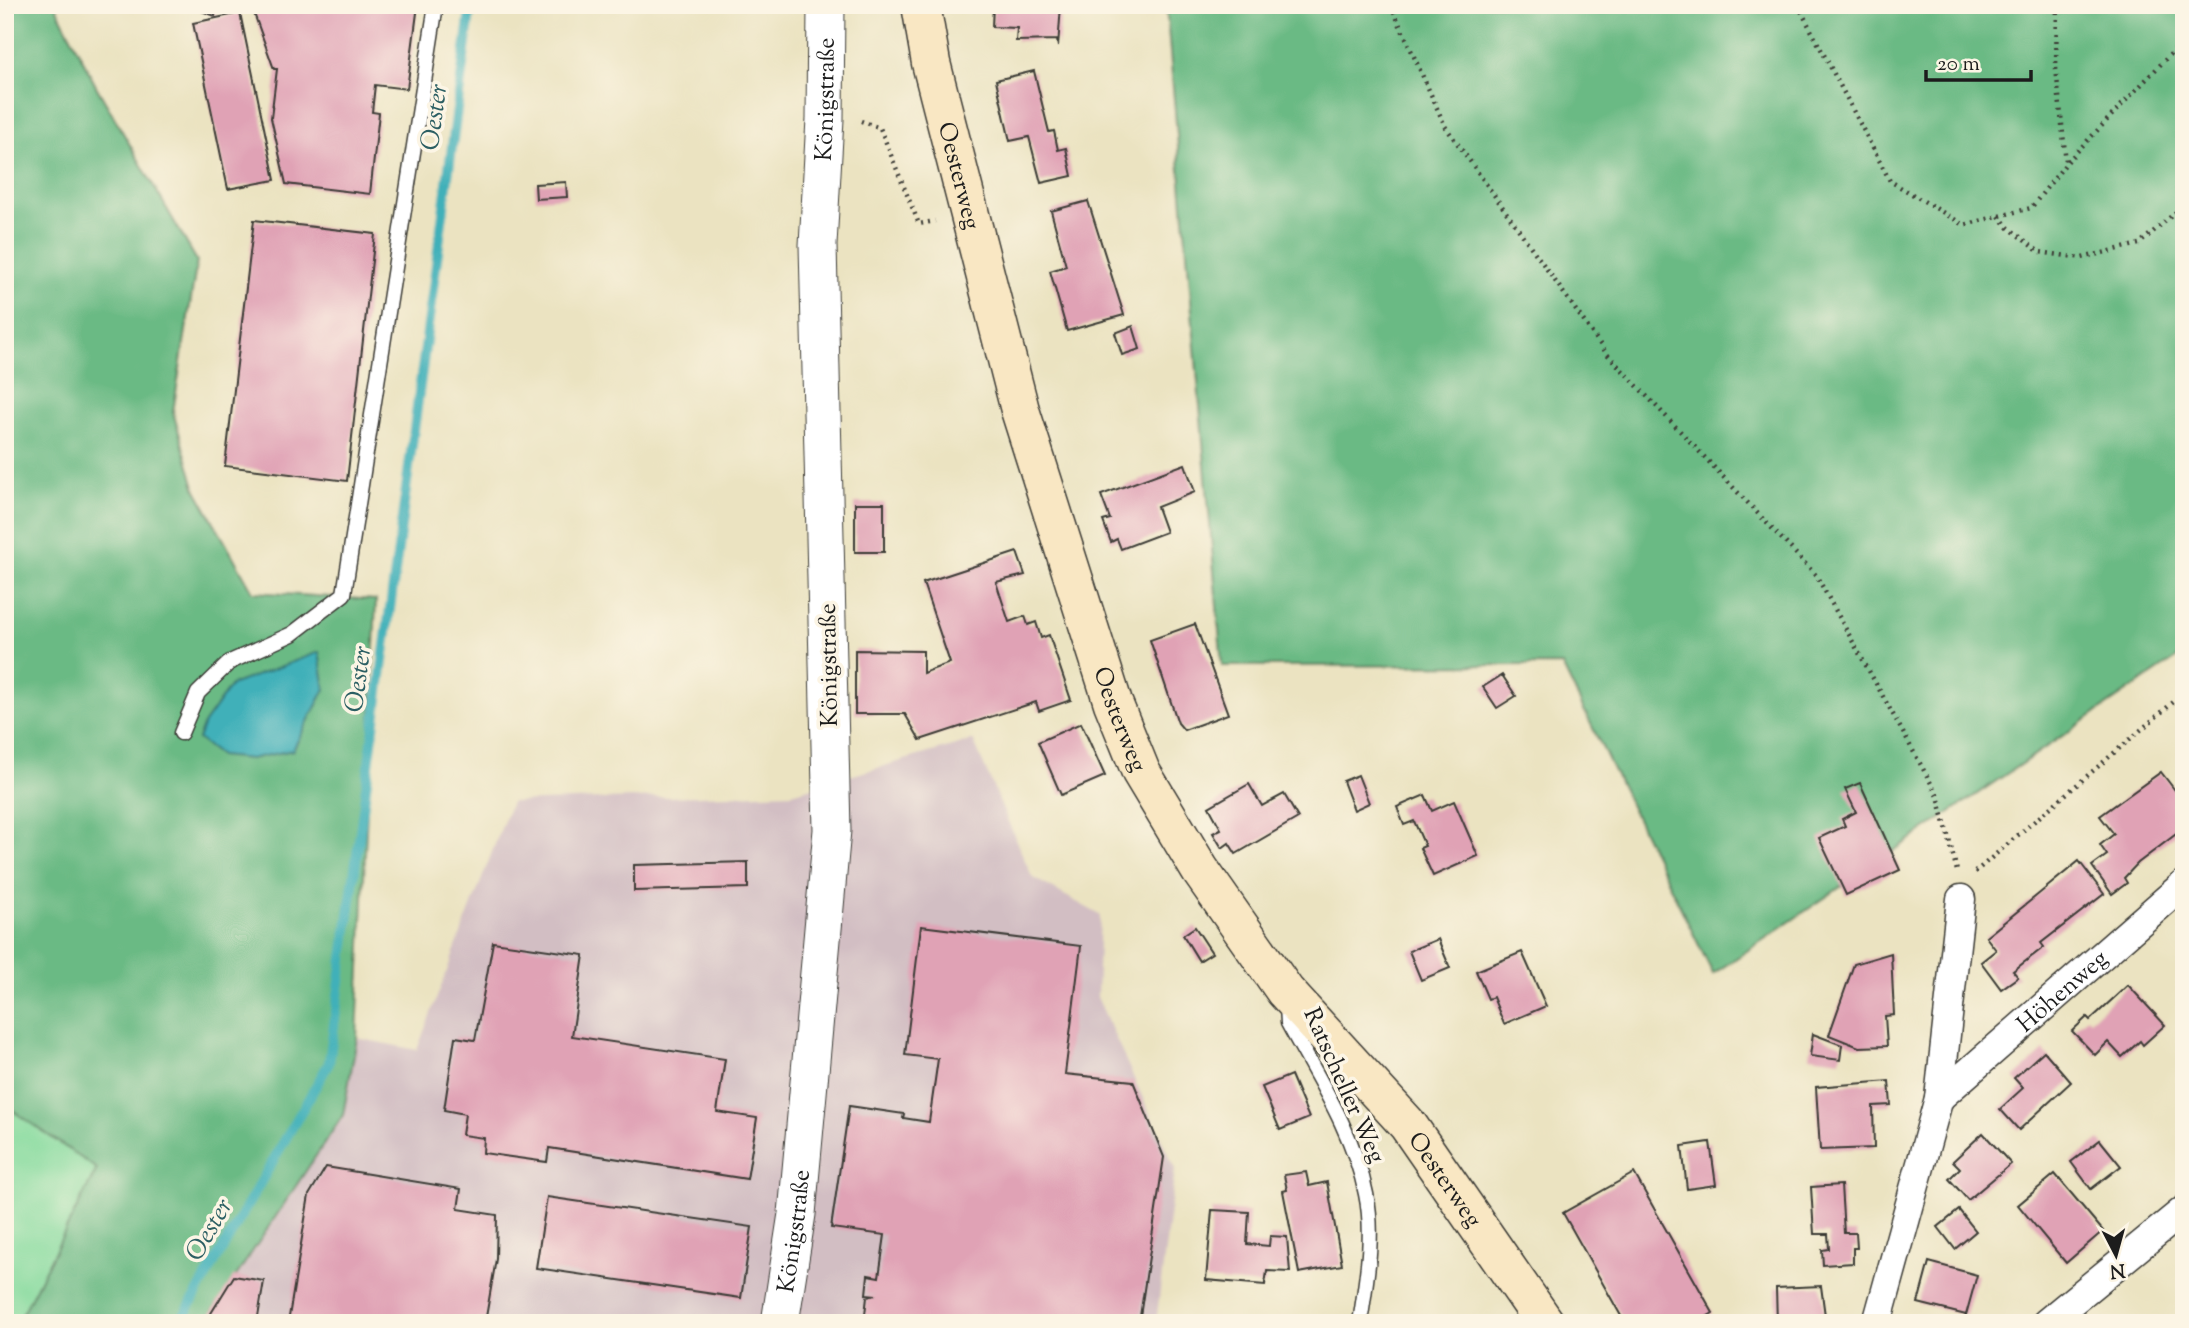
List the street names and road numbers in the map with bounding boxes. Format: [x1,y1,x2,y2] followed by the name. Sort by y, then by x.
[808,37,845,162] street label: Königstraße
[928,119,988,234] street label: Oesterweg
[812,603,848,727] street label: Königstraße
[1084,663,1154,777] street label: Oesterweg
[2010,943,2116,1041] street label: Höhenweg
[1294,1003,1393,1169] street label: Ratscheller Weg
[1399,1126,1489,1235] street label: Oesterweg
[770,1168,820,1295] street label: Königstraße

